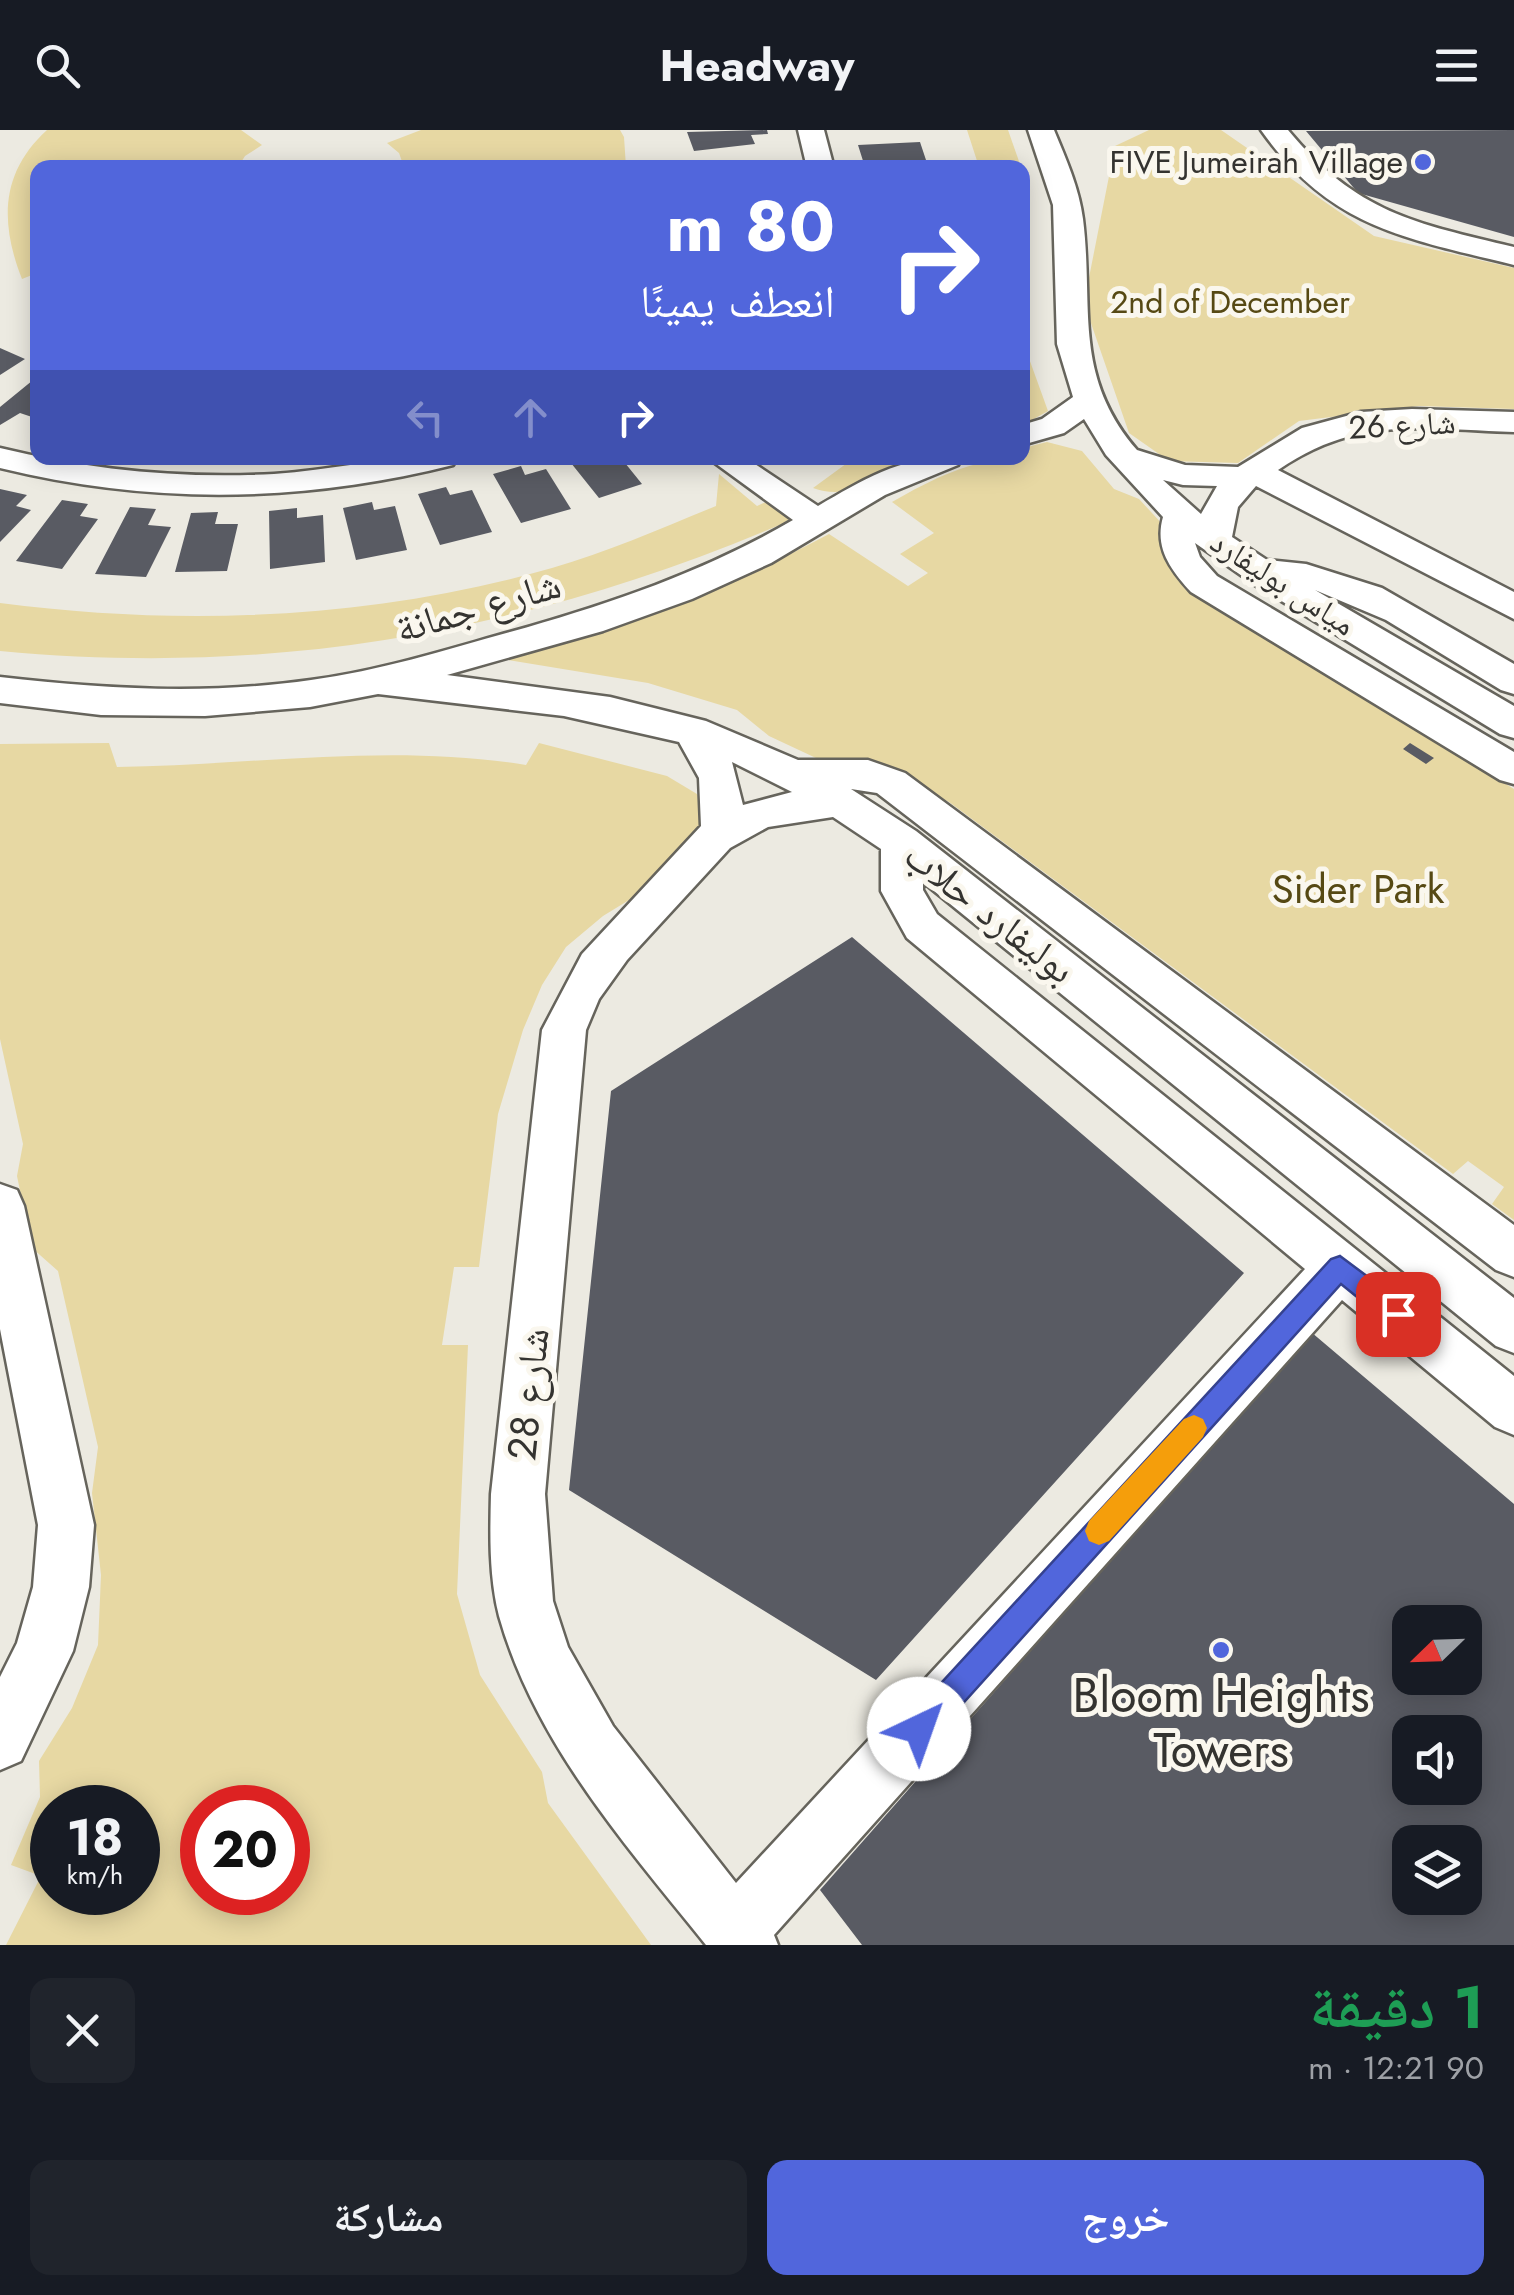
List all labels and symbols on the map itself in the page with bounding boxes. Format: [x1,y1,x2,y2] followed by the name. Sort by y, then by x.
[1110,139,1403,185] place label: FIVE Jumeirah Village
[1412,151,1434,173] marker: FIVE Jumeirah Village
[1110,279,1350,325] park label: 2nd of December
[1347,399,1457,451] street label: شارع 26
[1202,519,1364,647] street label: مياس بوليفارد
[389,555,567,657] street label: شارع جمانة
[892,827,1088,997] street label: بوليفارد حلاب
[1272,860,1445,918] park label: Sider Park
[1356,1272,1441,1357] pin
[492,1325,564,1463] street label: شارع 28
[1392,1605,1482,1695] north arrow
[1210,1639,1232,1661] marker: Bloom Heights Towers
[1072,1661,1370,1785] place label: Bloom Heights Towers
[867,1677,971,1781] position arrow
[180,1785,310,1915] speed limit sign: 20

